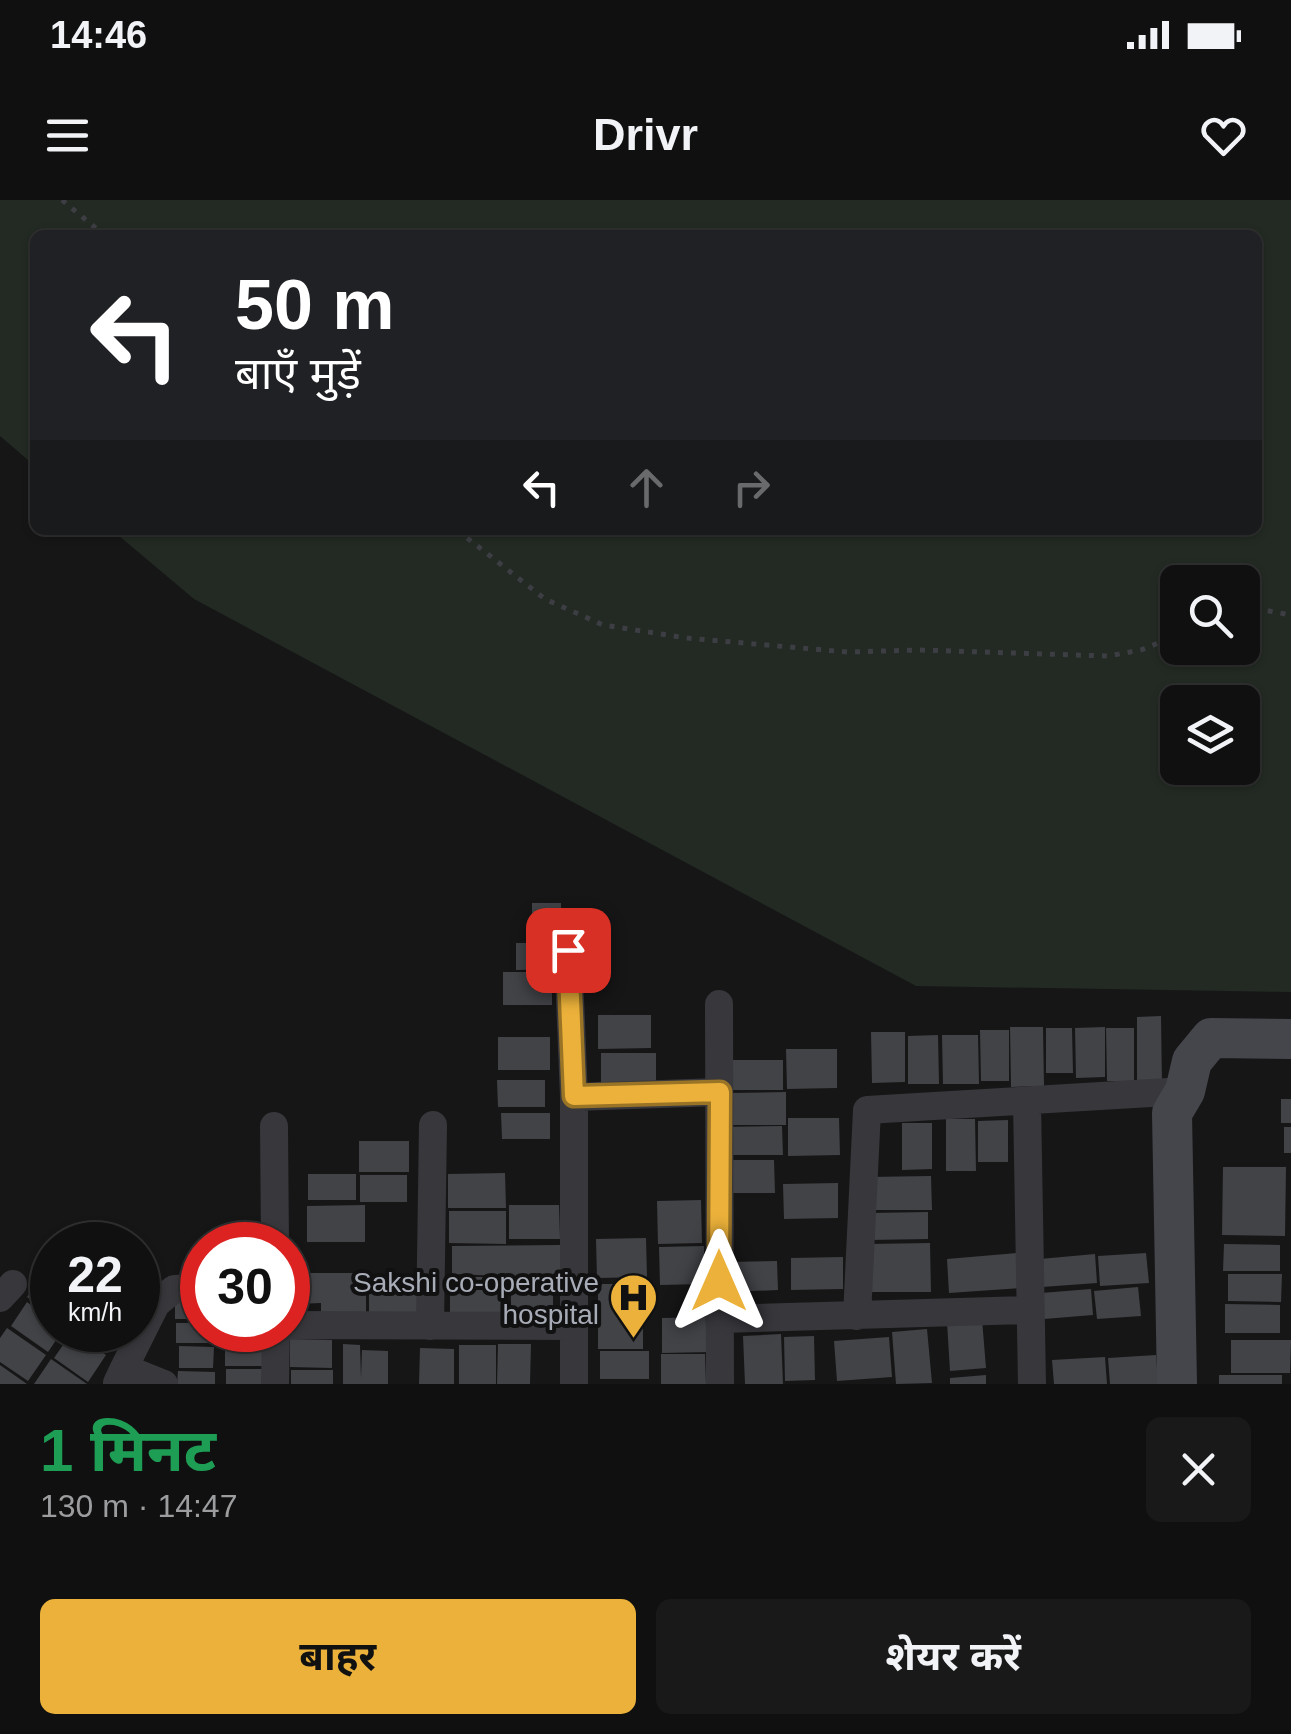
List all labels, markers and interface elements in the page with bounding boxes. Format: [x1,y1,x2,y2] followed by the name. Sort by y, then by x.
[50,14,147,56] text: 14:46
[40,108,95,163] icon: menu
[1196,108,1251,163] icon: heart
[593,109,698,160] text: Drivr
[235,266,395,344] text: 50 m
[70,270,200,400] icon: left
[235,348,361,399] text: बाएँ मुड़ें
[514,460,569,515] icon: left
[619,460,674,515] icon: ahead
[724,460,779,515] icon: right
[1160,565,1260,785] map controls
[1160,565,1260,665] button: search
[1160,685,1260,785] button: layers
[526,908,611,993] pin
[541,923,596,978] icon: arrive
[180,1222,310,1352] speed limit sign: 30
[667,1229,771,1333] position arrow
[67,1247,123,1303] text: 22
[353,1267,599,1330] place label: Sakshi co-operative hospital
[608,1272,660,1340] hospital icon: Sakshi co-operative hospital
[68,1298,122,1326] text: km/h
[40,1417,216,1484] text: 1 मिनट
[1146,1417,1251,1522] button: close
[40,1488,237,1524] text: 130 m · 14:47
[40,1599,636,1714] button: बाहर
[656,1599,1251,1714] button: शेयर करें

